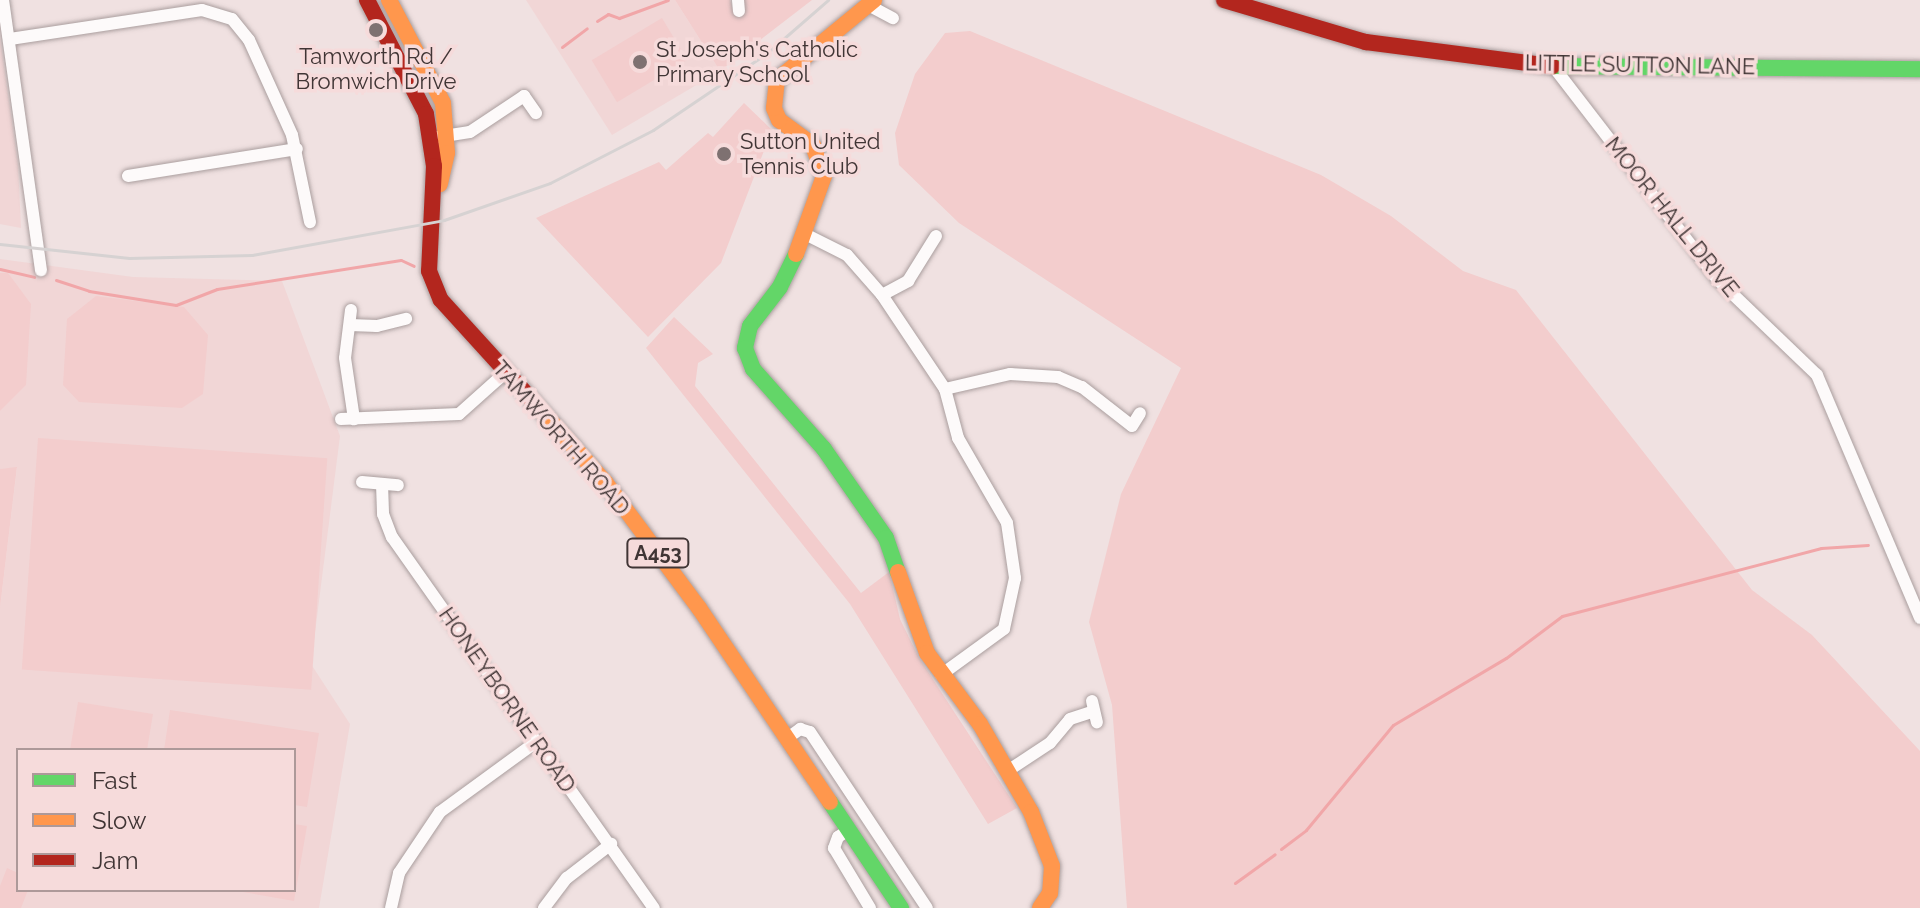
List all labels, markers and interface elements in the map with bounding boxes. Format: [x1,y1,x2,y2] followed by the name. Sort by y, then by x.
[367,21,385,39] marker: Tamworth Rd / Bromwich Drive
[656,36,859,88] place label: St Joseph's Catholic Primary School
[296,43,456,94] place label: Tamworth Rd / Bromwich Drive
[1525,50,1755,80] street label: LITTLE SUTTON LANE
[631,53,649,71] marker: St Joseph's Catholic Primary School
[740,128,880,180] place label: Sutton United Tennis Club
[1599,132,1745,302] street label: MOOR HALL DRIVE
[715,145,733,163] marker: Sutton United Tennis Club
[487,356,635,520] street label: TAMWORTH ROAD
[626,537,690,569] road number: A453
[433,602,581,798] street label: HONEYBORNE ROAD
[16,748,296,892] legend
[92,766,137,795] text: Fast
[92,806,146,835] text: Slow
[92,846,138,875] text: Jam

